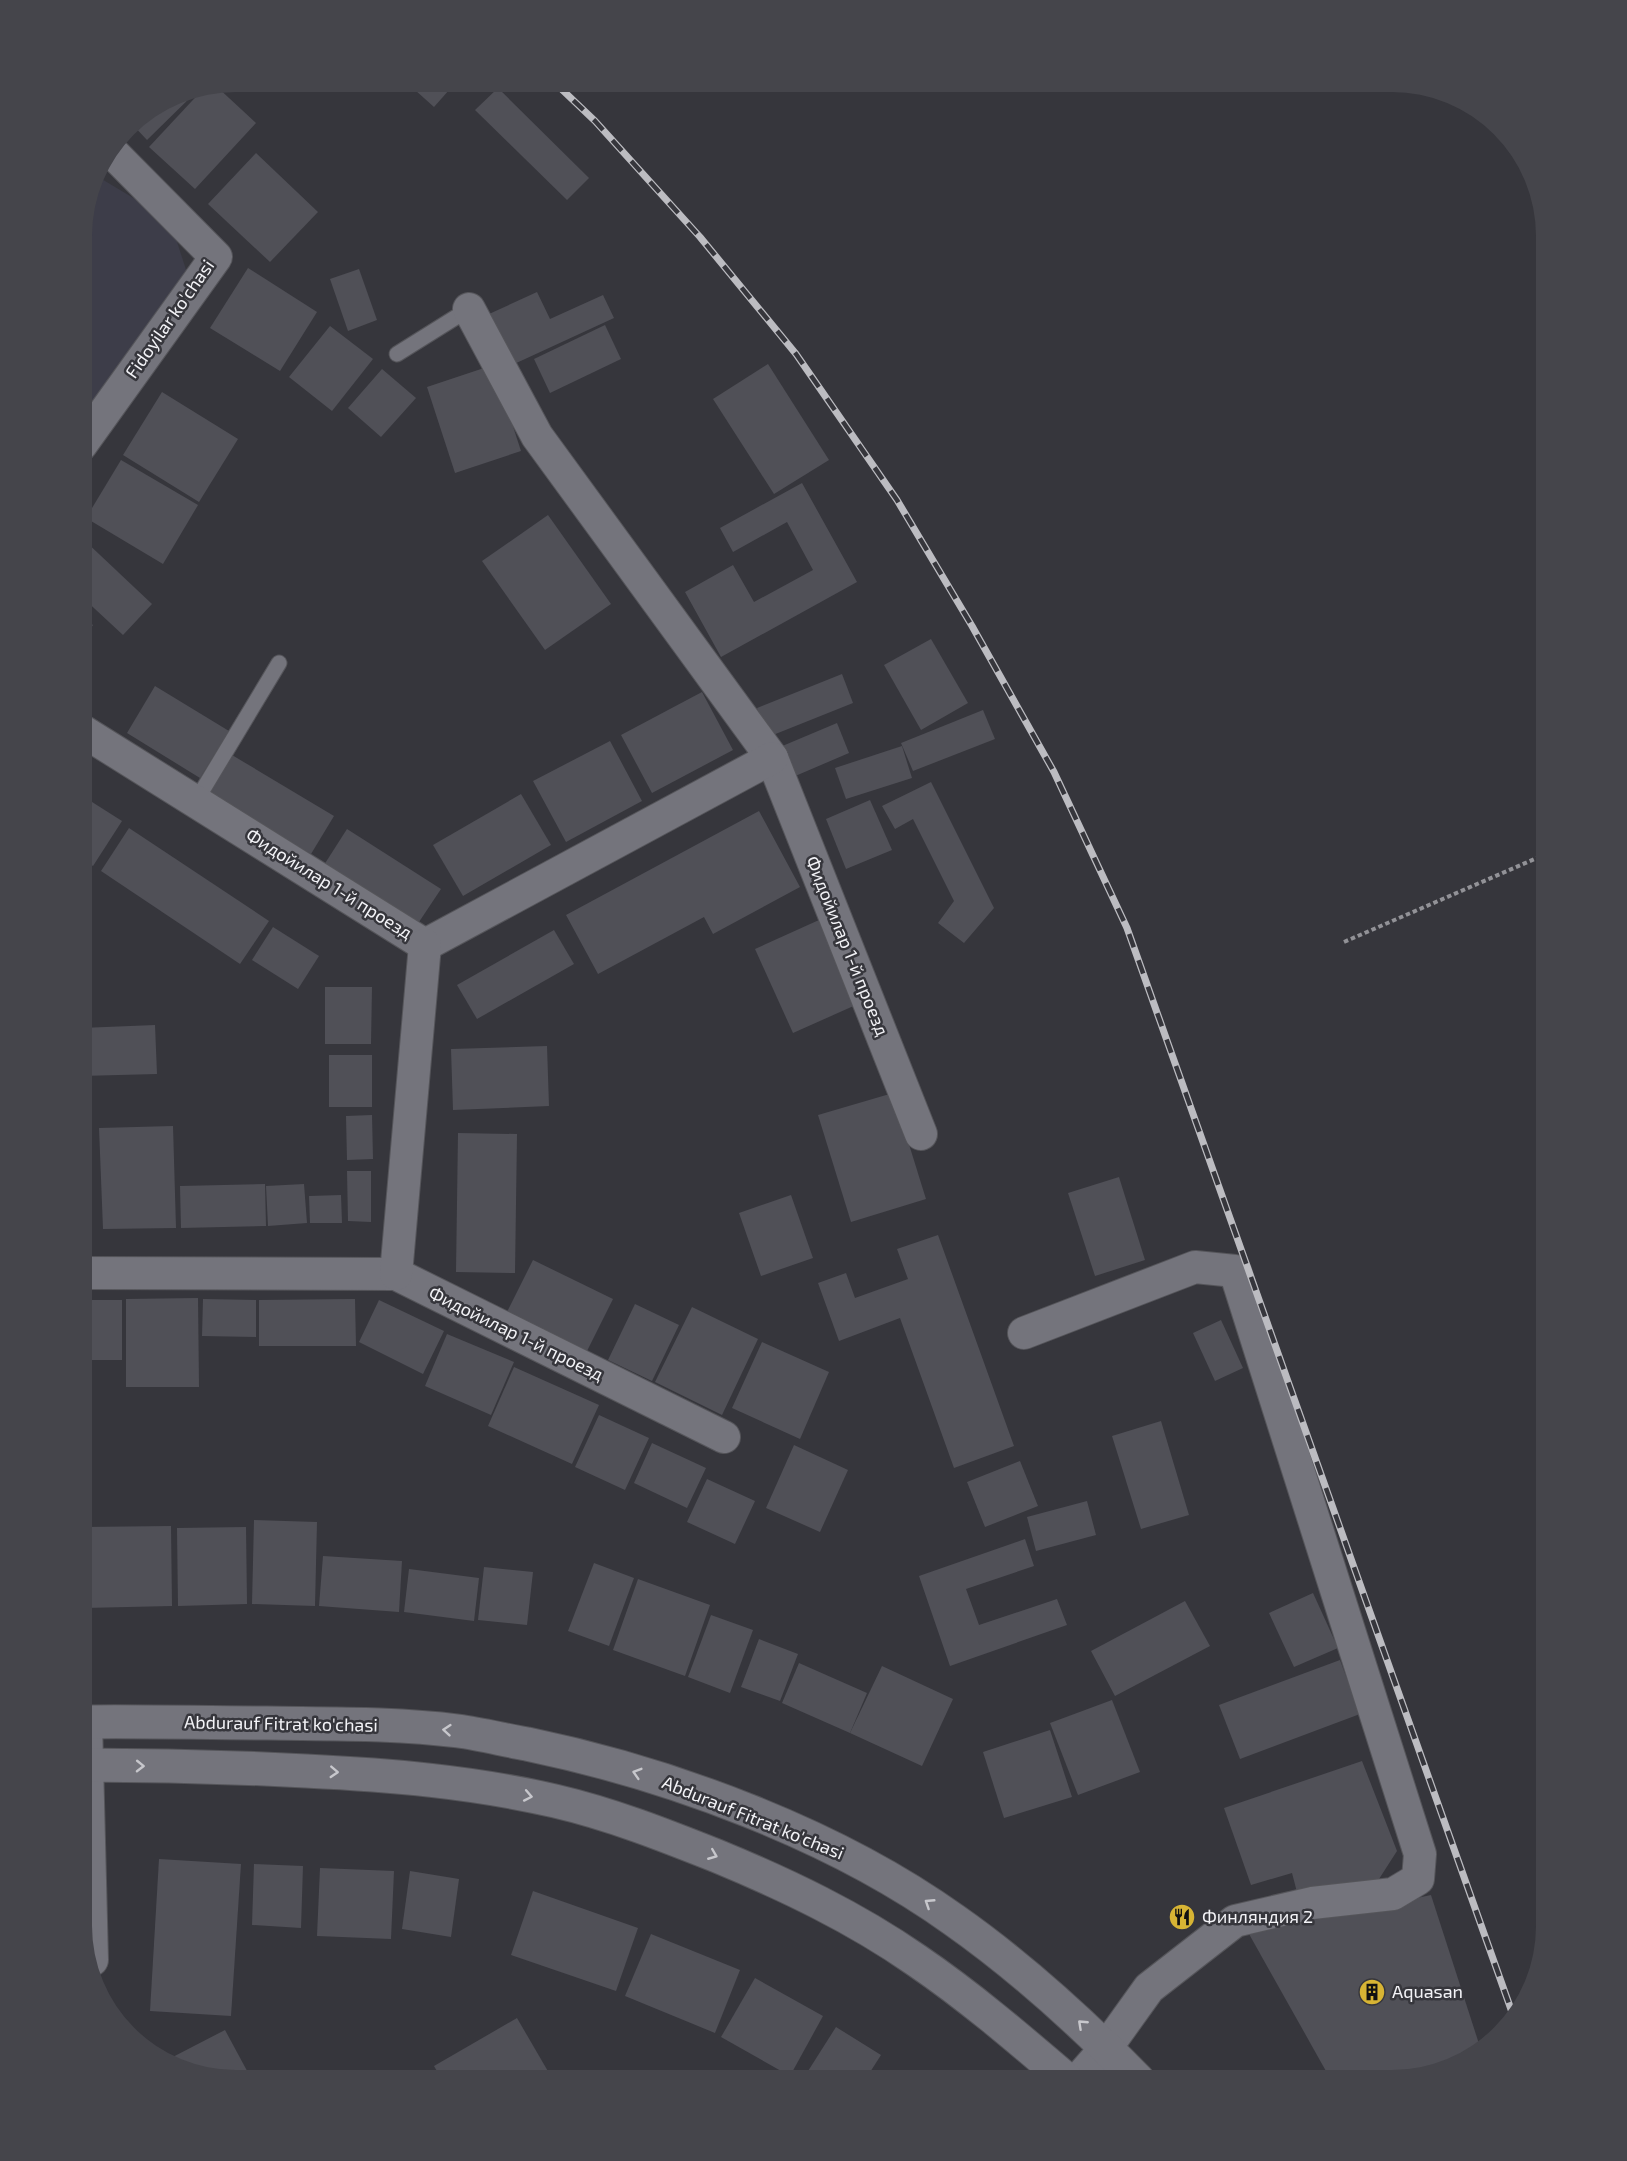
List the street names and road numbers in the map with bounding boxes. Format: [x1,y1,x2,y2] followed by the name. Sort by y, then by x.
[120,255,218,382] street label: Fidoyilar ko'chasi
[242,823,417,943] street label: Фидойилар 1-й проезд
[802,853,894,1039] street label: Фидойилар 1-й проезд
[425,1281,608,1385] street label: Фидойилар 1-й проезд
[184,1710,378,1736] street label: Abdurauf Fitrat ko'chasi
[659,1771,847,1864] street label: Abdurauf Fitrat ko'chasi

